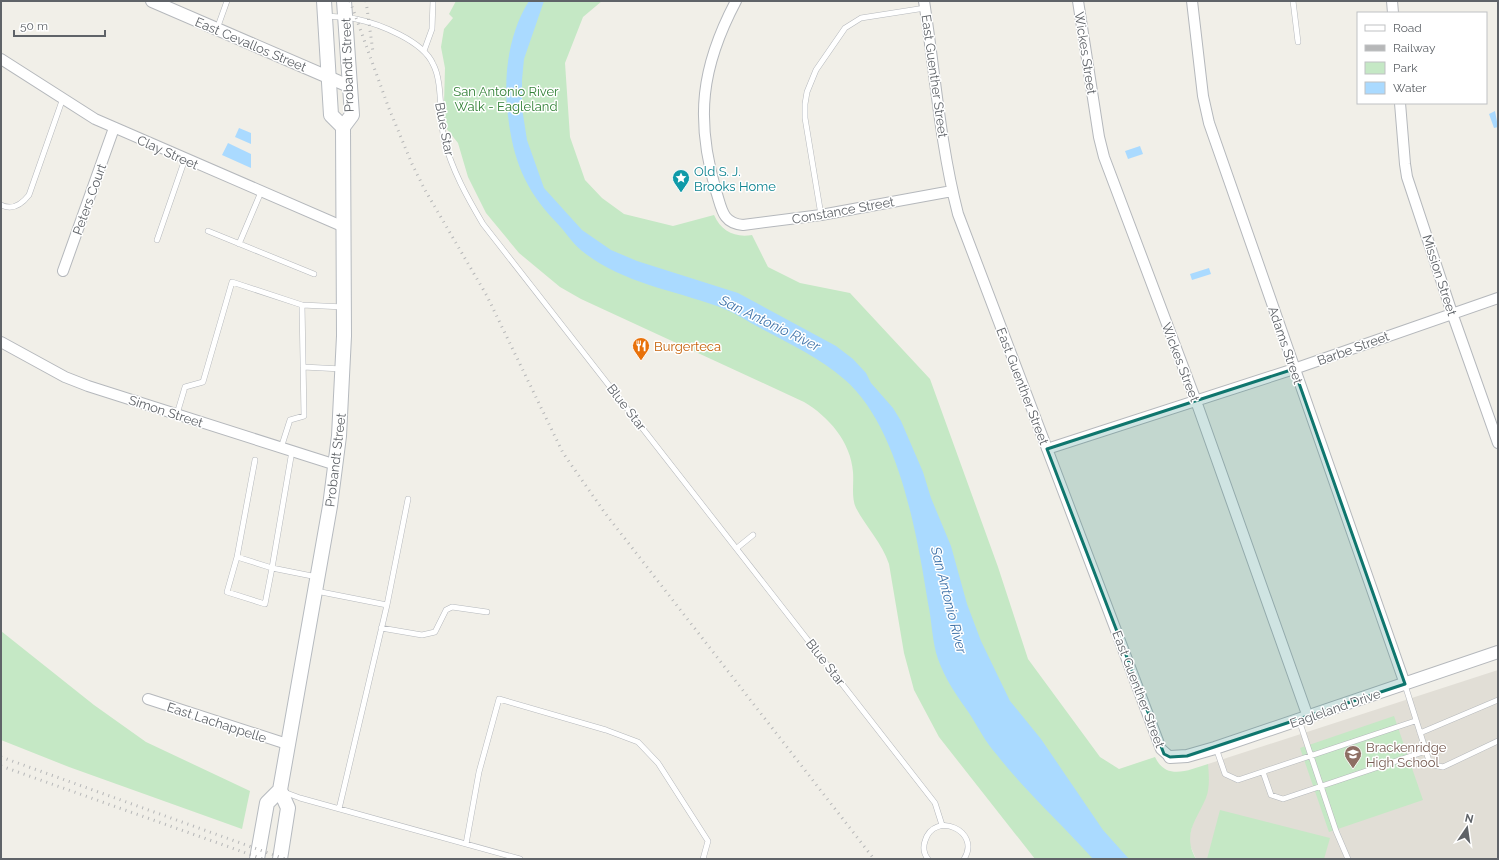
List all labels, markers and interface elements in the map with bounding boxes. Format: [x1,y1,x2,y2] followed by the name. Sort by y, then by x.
[1072,11,1100,96] street label: Wickes Street
[14,12,105,38] scale bar
[1357,12,1487,104] legend
[918,13,951,139] street label: East Guenther Street
[193,14,309,75] street label: East Cevallos Street
[338,17,357,113] street label: Probandt Street
[20,19,48,33] text: 50 m
[1393,21,1422,35] text: Road
[1393,41,1436,55] text: Railway
[1393,61,1418,75] text: Park
[1393,81,1427,95] text: Water
[453,84,559,114] park label: San Antonio River Walk - Eagleland
[432,101,457,158] street label: Blue Star
[135,132,201,173] street label: Clay Street
[70,161,110,237] street label: Peters Court
[694,164,776,194] place label: Old S. J. Brooks Home
[671,168,691,193] place icon: Old S. J. Brooks Home
[791,194,896,227] street label: Constance Street
[1419,233,1460,318] street label: Mission Street
[716,291,824,355] water label: San Antonio River
[1265,304,1306,387] street label: Adams Street
[1159,321,1203,404] street label: Wickes Street
[993,325,1052,447] street label: East Guenther Street
[1315,328,1392,368] street label: Barbe Street
[631,336,651,361] restaurant icon: Burgerteca
[654,339,721,354] place label: Burgerteca
[604,381,650,434] street label: Blue Star
[127,392,206,431] street label: Simon Street
[322,412,349,508] street label: Probandt Street
[928,544,970,656] water label: San Antonio River
[1109,628,1168,750] street label: East Guenther Street
[803,636,849,689] street label: Blue Star
[1288,686,1383,731] street label: Eagleland Drive
[165,699,269,746] street label: East Lachappelle
[1366,740,1447,770] place label: Brackenridge High School
[1343,744,1363,769] school or university icon: Brackenridge High School
[1447,808,1487,848] north arrow
[1464,811,1475,826] text: N

